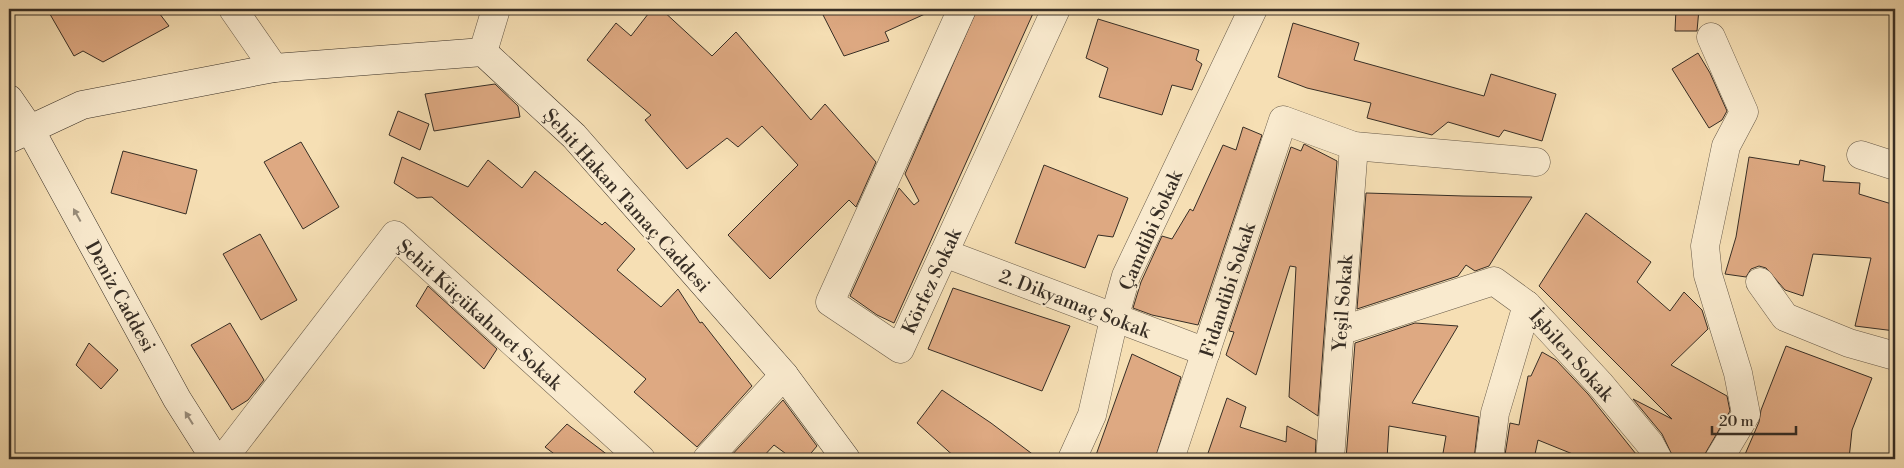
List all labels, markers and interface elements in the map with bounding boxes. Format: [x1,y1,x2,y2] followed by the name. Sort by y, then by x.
[537,104,715,297] street label: Şehit Hakan Tamaç Caddesi
[1114,166,1189,294] street label: Çamdibi Sokak
[72,208,81,221] one-way arrow
[1195,219,1261,361] street label: Fidandibi Sokak
[897,224,967,338] street label: Körfez Sokak
[392,234,568,396] street label: Şehit Küçükahmet Sokak
[80,237,161,356] street label: Deniz Caddesi
[1328,253,1358,353] street label: Yeşil Sokak
[996,264,1155,344] street label: 2. Dikyamaç Sokak
[1524,304,1620,407] street label: İşbilen Sokak
[1712,403,1795,435] scale bar
[185,411,194,425] one-way arrow
[1719,412,1754,431] text: 20 m

